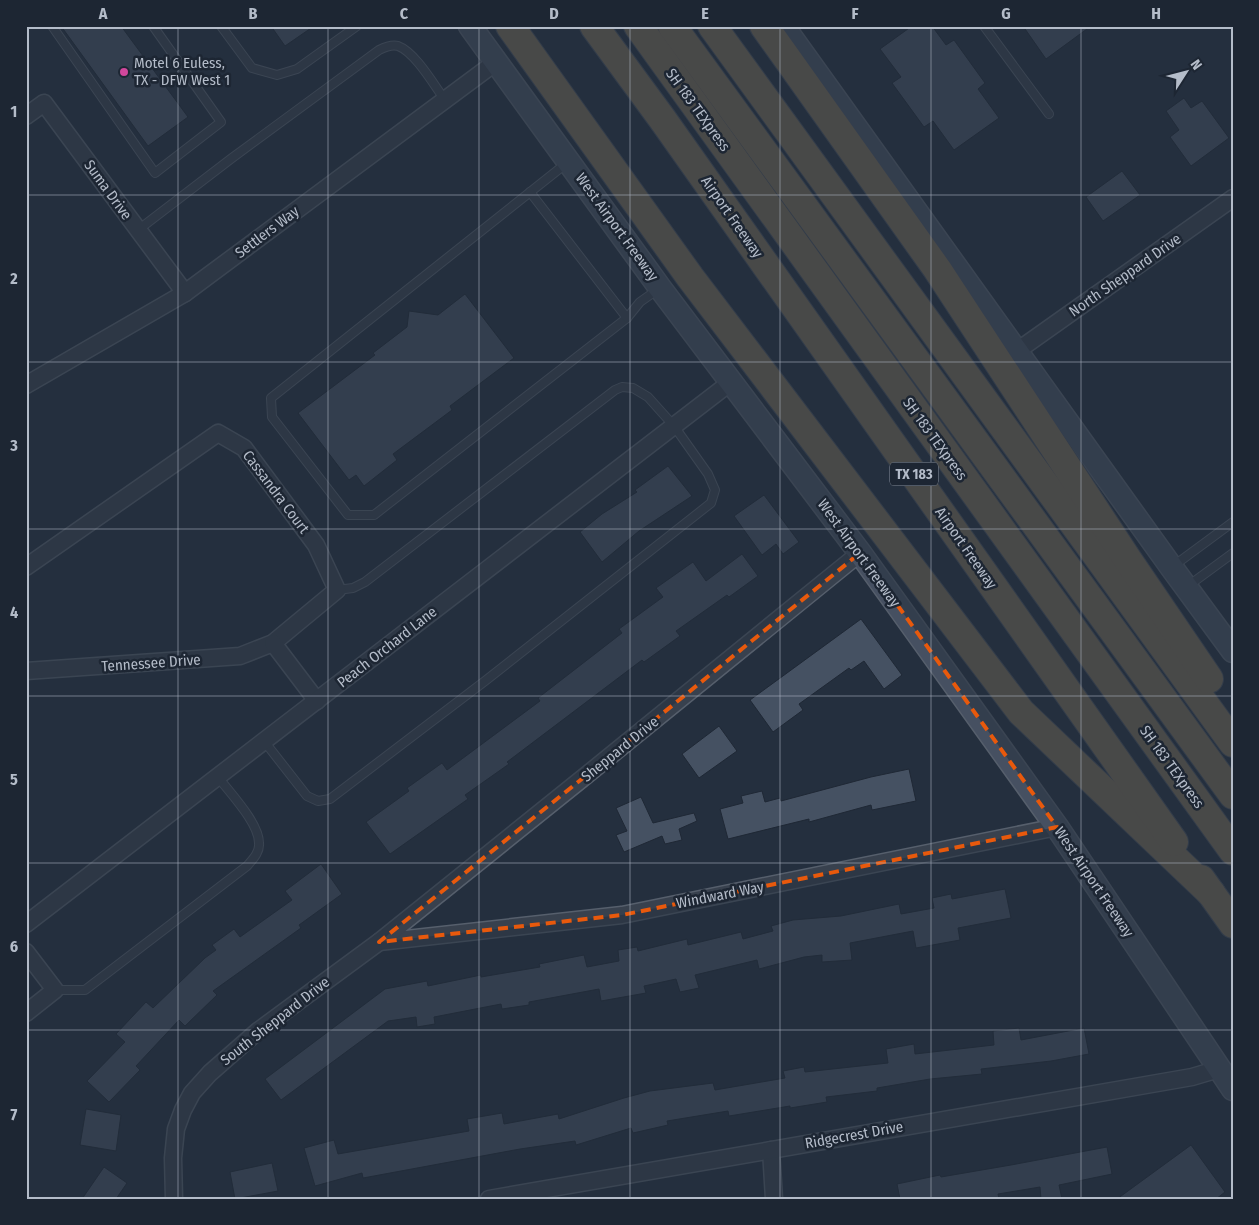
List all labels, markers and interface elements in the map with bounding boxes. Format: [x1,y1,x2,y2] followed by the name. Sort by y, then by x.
[98,4,108,23] text: A
[249,4,258,23] text: B
[400,4,409,23] text: C
[549,4,559,23] text: D
[701,4,709,23] text: E
[851,4,859,23] text: F
[1001,4,1011,23] text: G
[1151,4,1161,23] text: H
[1162,48,1212,98] north arrow
[134,54,230,89] place label: Motel 6 Euless, TX - DFW West 1
[1187,56,1205,73] text: N
[662,65,734,155] street label: SH 183 TEXpress
[118,66,130,78] marker: Motel 6 Euless, TX - DFW West 1
[11,102,17,121] text: 1
[80,157,136,223] street label: Suma Drive
[572,170,662,285] street label: West Airport Freeway
[697,173,767,262] street label: Airport Freeway
[231,202,303,262] street label: Settlers Way
[1066,230,1184,320] street label: North Sheppard Drive
[9,269,18,288] text: 2
[899,394,971,484] street label: SH 183 TEXpress
[9,436,18,455] text: 3
[239,447,313,537] street label: Cassandra Court
[890,462,938,486] road number: TX 183
[814,496,904,611] street label: West Airport Freeway
[931,504,1001,593] street label: Airport Freeway
[10,603,18,622] text: 4
[334,603,440,691] street label: Peach Orchard Lane
[101,651,201,675] street label: Tennessee Drive
[578,712,662,786] street label: Sheppard Drive
[1136,722,1208,812] street label: SH 183 TEXpress
[10,770,18,789] text: 5
[1050,824,1138,941] street label: West Airport Freeway
[675,878,766,912] street label: Windward Way
[10,937,18,956] text: 6
[217,973,333,1069] street label: South Sheppard Drive
[11,1105,18,1124] text: 7
[803,1118,905,1152] street label: Ridgecrest Drive

